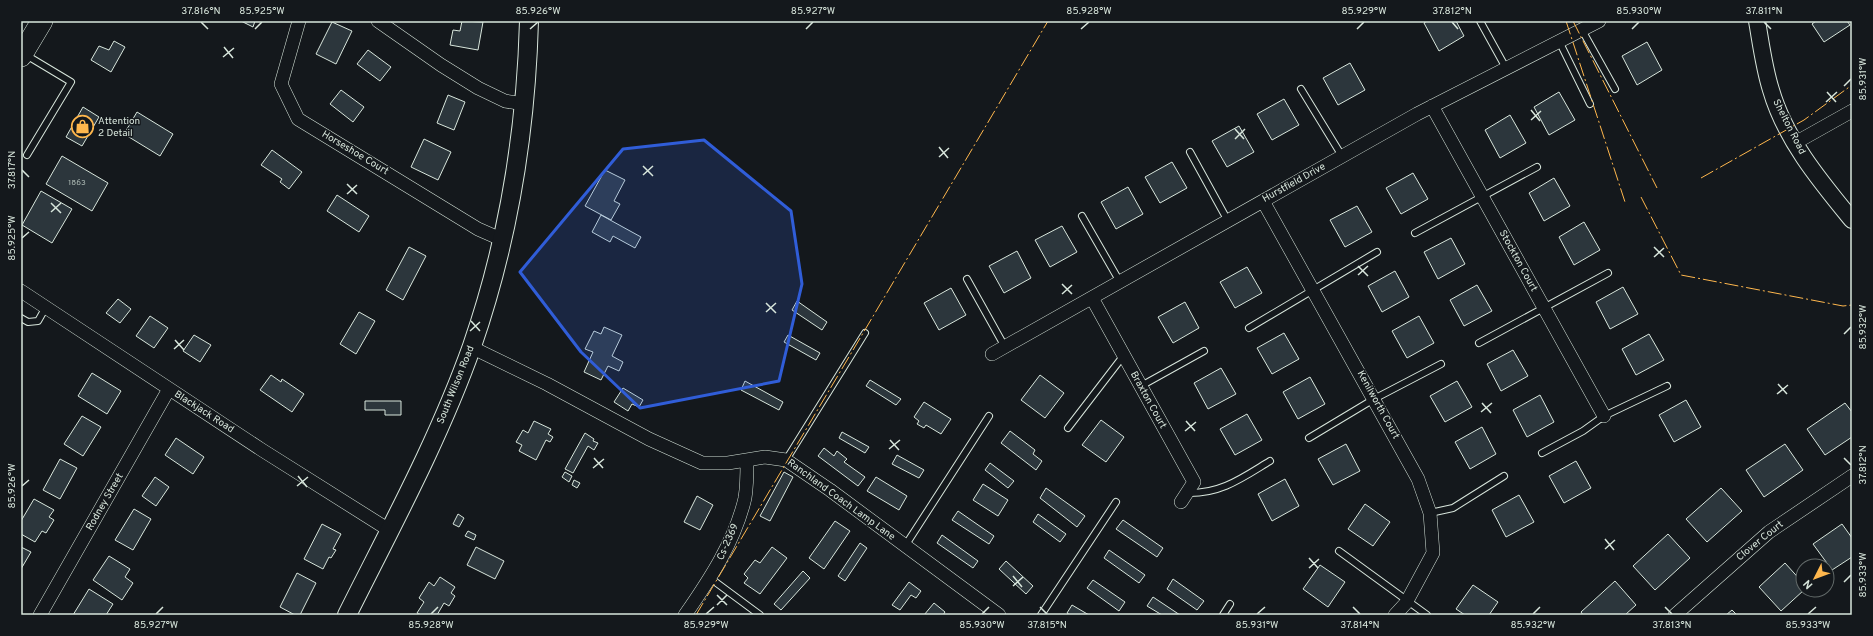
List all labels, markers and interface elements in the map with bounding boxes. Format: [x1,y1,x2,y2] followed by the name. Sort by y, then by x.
[181,5,221,18] text: 37.816°N
[239,5,285,18] text: 85.925°W
[515,5,561,18] text: 85.926°W
[791,5,835,18] text: 85.927°W
[1066,5,1112,18] text: 85.928°W
[1341,5,1387,18] text: 85.929°W
[1432,5,1472,18] text: 37.812°N
[1616,5,1662,18] text: 85.930°W
[1745,5,1783,18] text: 37.811°N
[1857,58,1870,100] text: 85.931°W
[1770,97,1808,157] street label: Shelton Road
[69,114,95,140] shop icon: Attention 2 Detail
[98,115,140,140] place label: Attention 2 Detail
[319,128,391,178] street label: Horseshoe Court
[6,151,19,189] text: 37.817°N
[1260,160,1328,206] street label: Hurstfield Drive
[68,178,86,188] house number: 1863
[6,215,19,261] text: 85.925°W
[1496,228,1540,294] street label: Stockton Court
[1857,305,1870,349] text: 85.932°W
[434,344,478,426] street label: South Wilson Road
[1354,368,1402,442] street label: Kenilworth Court
[1127,369,1169,431] street label: Braxton Court
[172,388,236,436] street label: Blackjack Road
[1857,445,1870,485] text: 37.812°N
[784,456,898,544] street label: Ranchland Coach Lamp Lane
[6,463,19,509] text: 85.926°W
[83,471,127,533] street label: Rodney Street
[1734,518,1786,564] street label: Clover Court
[714,522,742,562] street label: Cs-2369
[1857,552,1870,598] text: 85.933°W
[1795,558,1835,598] north arrow
[1800,576,1816,592] text: N
[134,619,178,632] text: 85.927°W
[408,619,454,632] text: 85.928°W
[683,619,729,632] text: 85.929°W
[959,619,1005,632] text: 85.930°W
[1027,619,1067,632] text: 37.815°N
[1236,619,1278,632] text: 85.931°W
[1340,619,1380,632] text: 37.814°N
[1511,619,1555,632] text: 85.932°W
[1652,619,1692,632] text: 37.813°N
[1785,619,1831,632] text: 85.933°W

